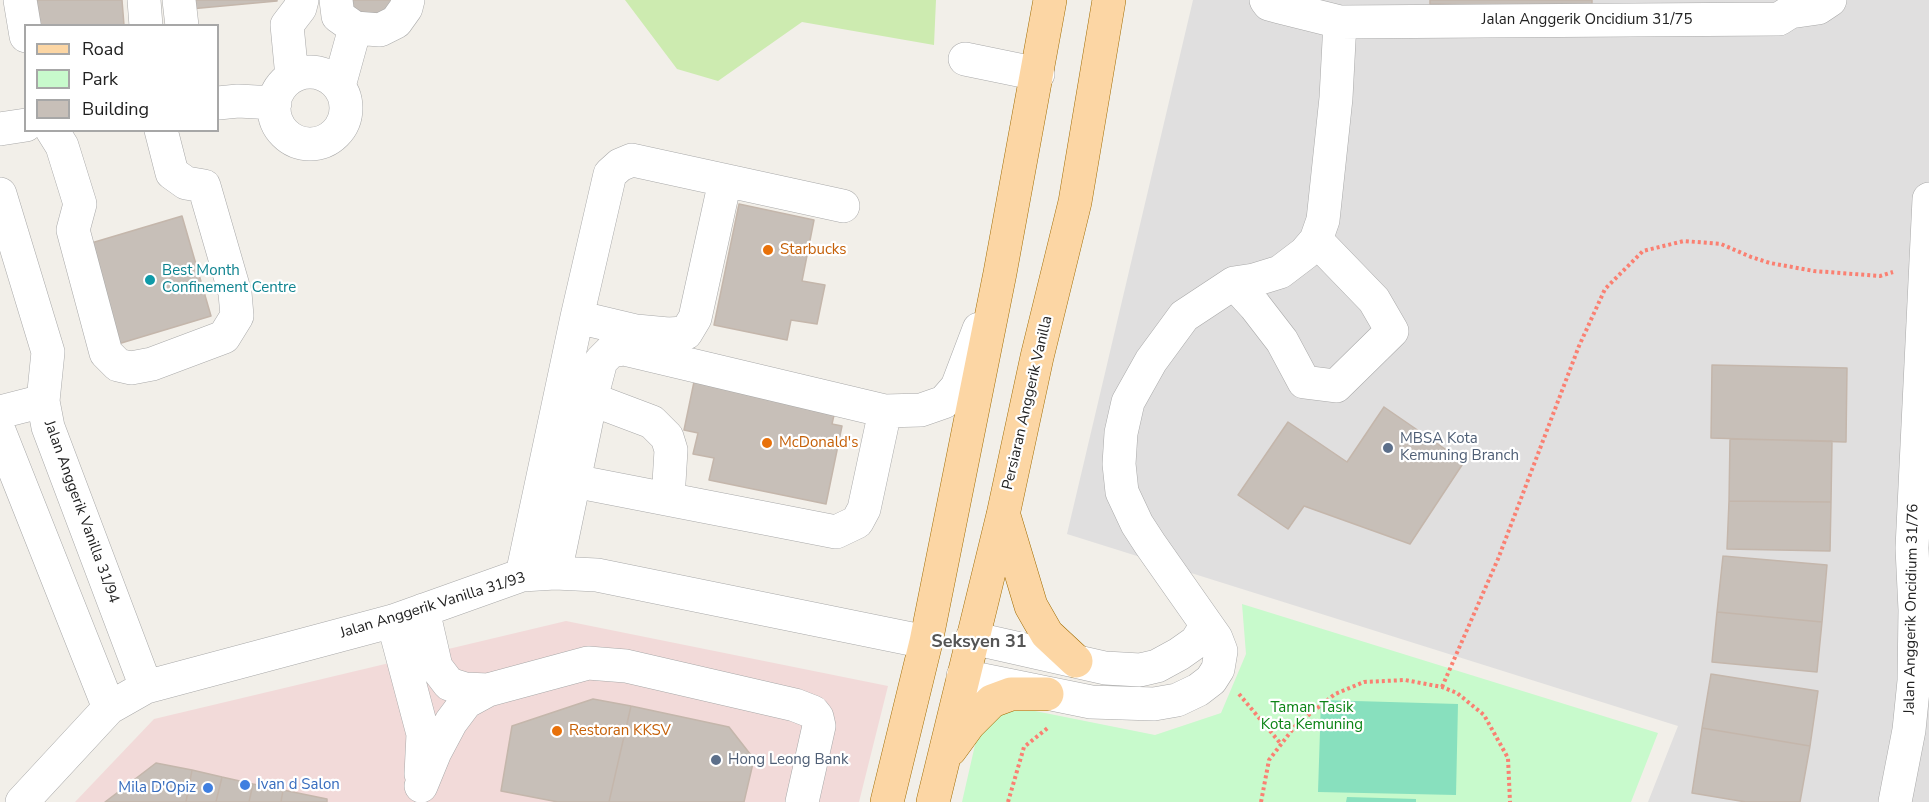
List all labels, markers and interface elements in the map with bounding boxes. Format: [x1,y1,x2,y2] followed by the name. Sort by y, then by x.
[1482,11,1692,29] street label: Jalan Anggerik Oncidium 31/75
[24,24,219,132] legend
[82,37,124,61] text: Road
[82,67,118,91] text: Park
[82,97,149,121] text: Building
[780,241,846,259] place label: Starbucks
[761,243,775,257] marker: Starbucks
[162,262,296,297] place label: Best Month Confinement Centre
[143,273,157,287] marker: Best Month Confinement Centre
[999,314,1057,492] street label: Persiaran Anggerik Vanilla
[40,418,122,606] street label: Jalan Anggerik Vanilla 31/94
[1400,430,1519,465] place label: MBSA Kota Kemuning Branch
[779,434,858,452] place label: McDonald's
[760,436,774,450] marker: McDonald's
[1381,441,1395,455] marker: MBSA Kota Kemuning Branch
[1901,503,1923,715] street label: Jalan Anggerik Oncidium 31/76
[338,569,528,643] street label: Jalan Anggerik Vanilla 31/93
[931,632,1027,654] district label: Seksyen 31
[1261,699,1363,734] park label: Taman Tasik Kota Kemuning
[569,722,671,740] place label: Restoran KKSV
[550,724,564,738] marker: Restoran KKSV
[728,751,849,769] place label: Hong Leong Bank
[709,753,723,767] marker: Hong Leong Bank
[257,776,340,794] place label: Ivan d Salon
[238,778,252,792] marker: Ivan d Salon
[118,779,196,797] place label: Mila D'Opiz
[201,781,215,795] marker: Mila D'Opiz

